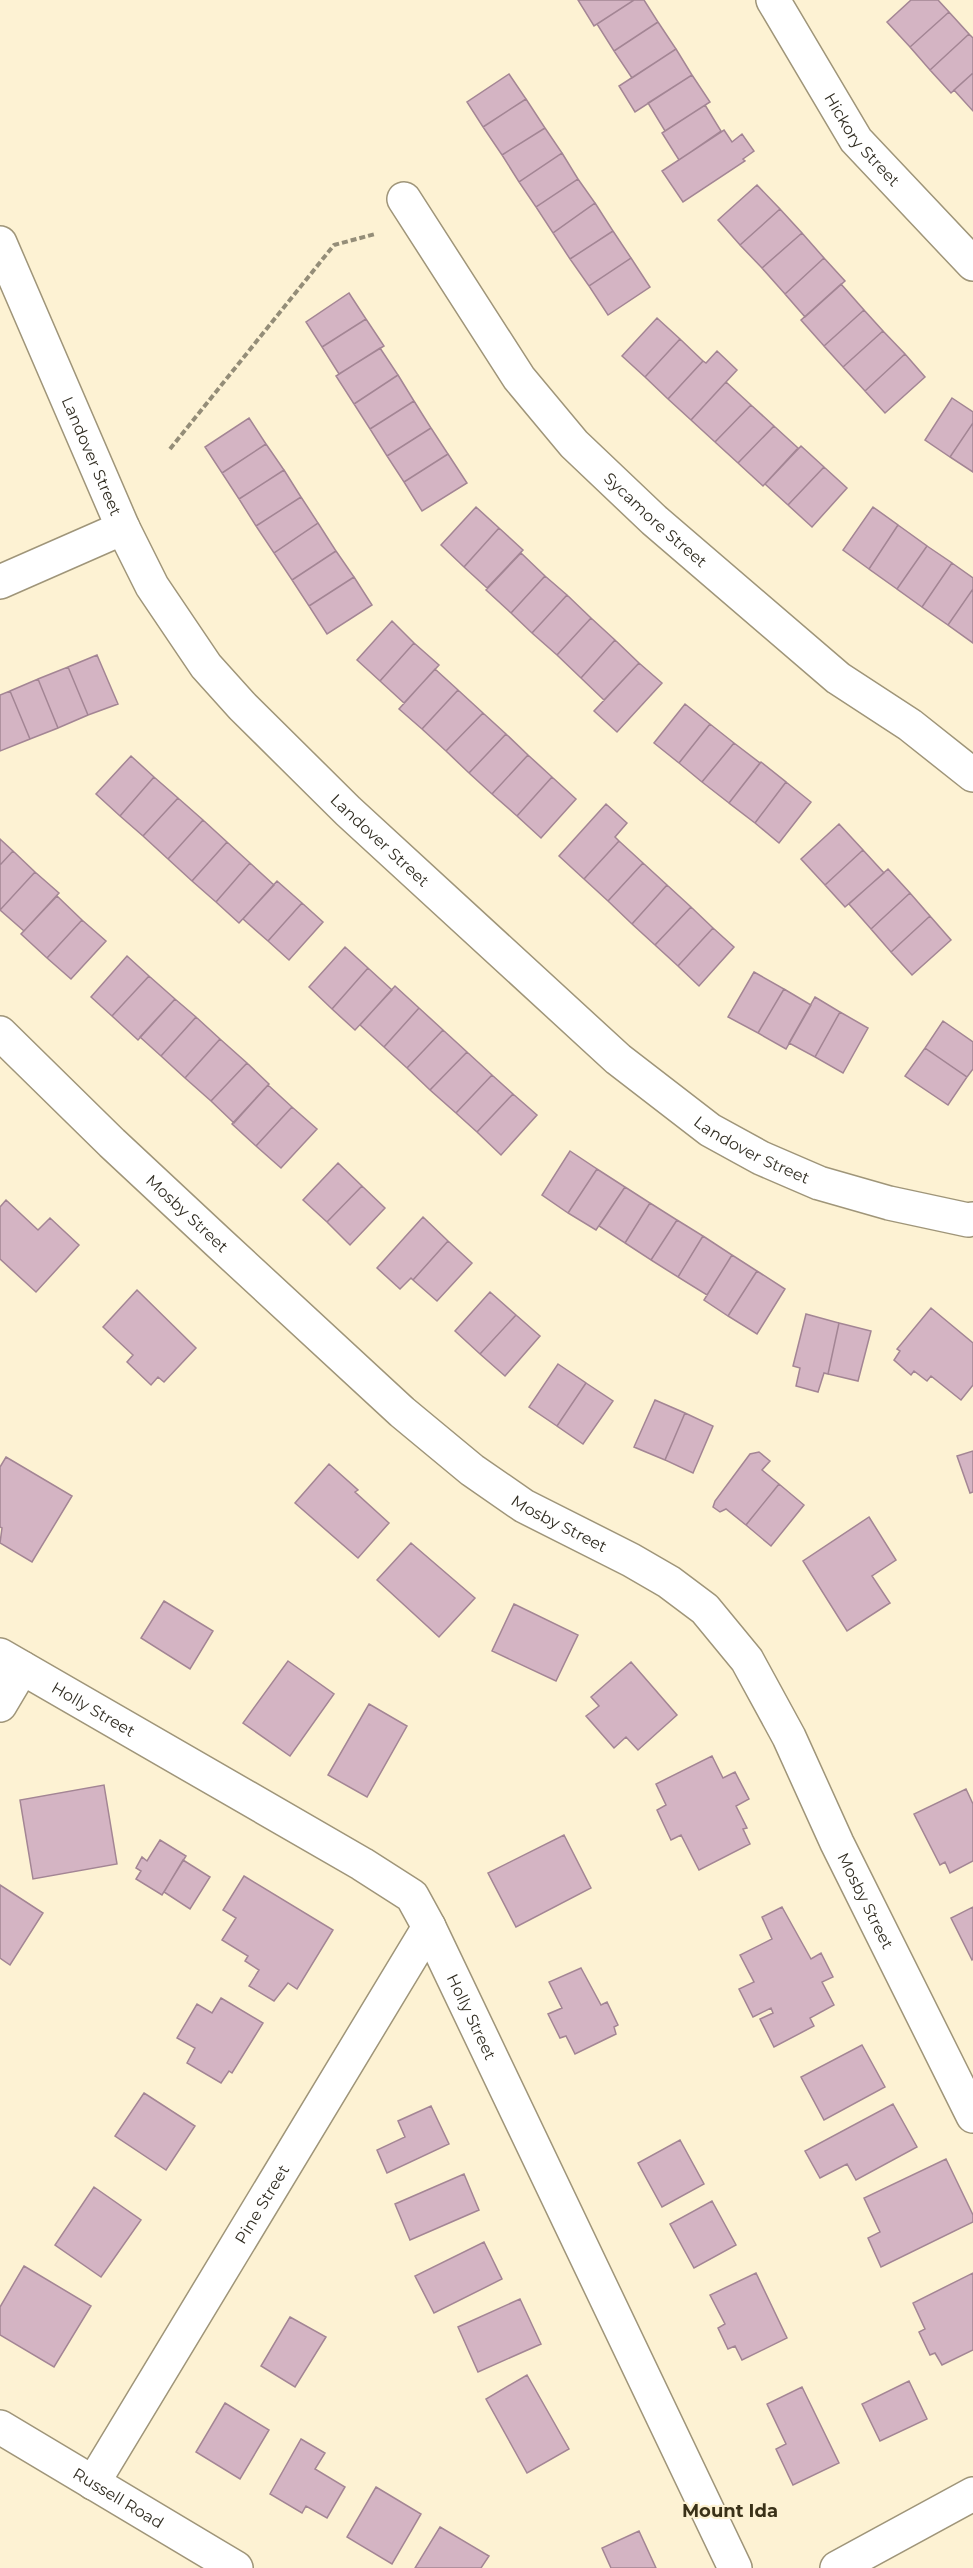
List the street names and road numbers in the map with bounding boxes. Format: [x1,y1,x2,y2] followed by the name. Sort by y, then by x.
[821,89,904,190] street label: Hickory Street
[58,394,126,519] street label: Landover Street
[600,468,711,571] street label: Sycamore Street
[327,790,434,891] street label: Landover Street
[690,1112,813,1187] street label: Landover Street
[142,1171,233,1256] street label: Mosby Street
[508,1491,611,1556] street label: Mosby Street
[49,1678,139,1741] street label: Holly Street
[834,1849,898,1952] street label: Mosby Street
[443,1971,501,2063] street label: Holly Street
[230,2161,293,2247] street label: Pine Street
[70,2463,167,2532] street label: Russell Road

